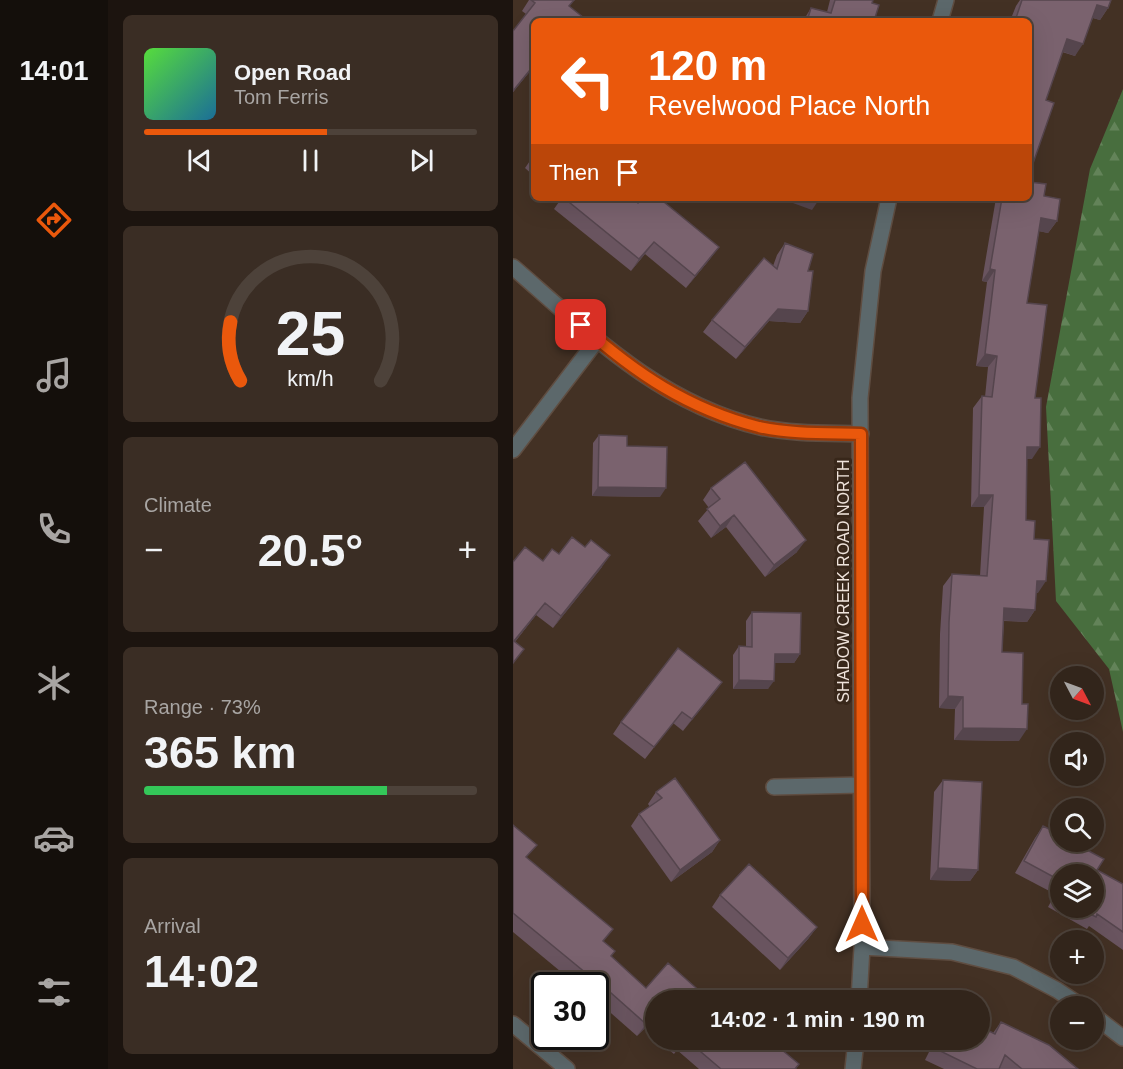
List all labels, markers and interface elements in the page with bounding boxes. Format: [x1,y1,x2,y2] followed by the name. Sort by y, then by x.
[549,42,627,120] icon: left
[648,42,767,89] text: 120 m
[19,56,89,86] text: 14:01
[234,60,351,85] text: Open Road
[234,86,328,108] text: Tom Ferris
[648,91,930,121] text: Revelwood Place North
[183,144,216,177] icon: previous
[294,144,327,177] icon: pause
[405,144,438,177] icon: next
[611,156,644,189] icon: arrive
[549,160,599,185] text: Then
[33,199,75,241] icon: directions
[276,299,345,368] text: 25
[555,299,606,350] pin
[564,308,597,341] icon: arrive
[33,354,75,396] icon: music
[287,367,334,391] text: km/h
[835,459,852,703] street label: SHADOW CREEK ROAD NORTH
[144,494,212,516] text: Climate
[33,508,75,550] icon: phone
[258,525,363,576] text: 20.5°
[144,531,163,568] text: −
[458,531,477,568] text: +
[33,662,75,704] icon: climate
[1050,666,1104,720] north arrow
[1050,666,1104,1050] map controls
[144,696,261,718] text: Range · 73%
[144,727,297,778] text: 365 km
[1050,732,1104,786] button: sound
[1050,798,1104,852] button: search
[33,817,75,859] icon: car
[1050,864,1104,918] button: layers
[830,892,894,956] position arrow
[144,915,201,937] text: Arrival
[1050,930,1104,984] button: +
[144,946,259,997] text: 14:02
[33,971,75,1013] icon: filters
[531,972,609,1050] speed limit sign: 30
[1050,996,1104,1050] button: −
[710,1007,925,1032] text: 14:02 · 1 min · 190 m

